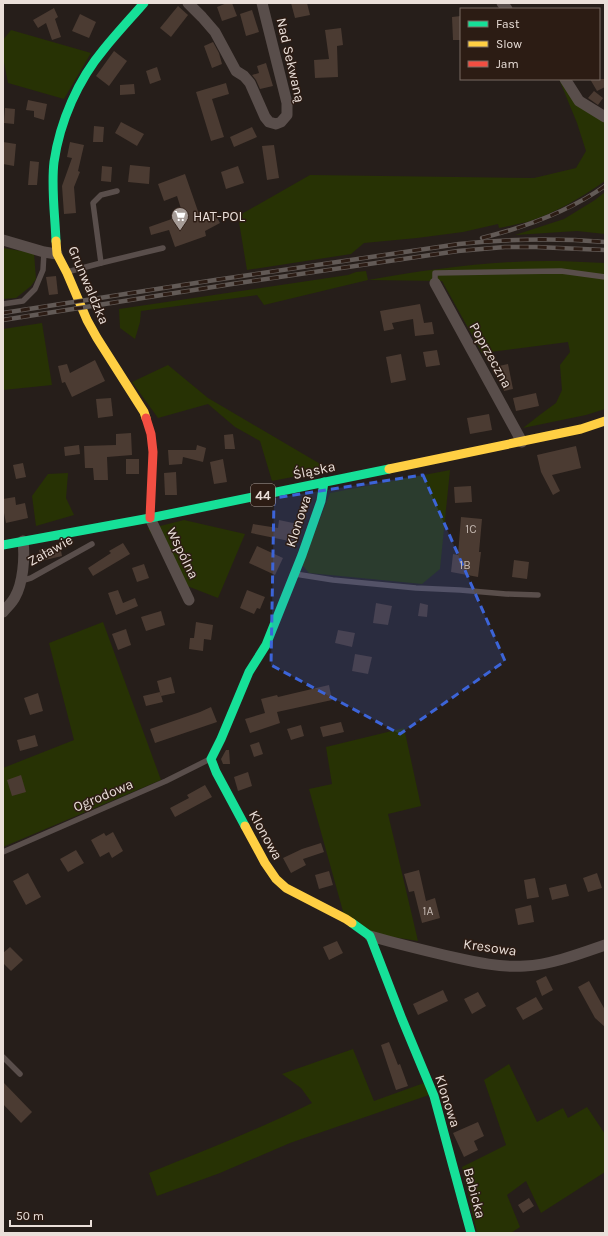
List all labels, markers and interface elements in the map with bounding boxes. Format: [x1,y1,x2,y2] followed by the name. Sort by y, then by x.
[460,8,600,80] legend
[273,16,309,104] street label: Nad Sekwaną
[496,17,520,31] text: Fast
[496,37,522,51] text: Slow
[496,57,519,71] text: Jam
[170,206,190,231] supermarket icon: HAT-POL
[193,208,245,225] place label: HAT-POL
[64,244,113,327] street label: Grunwaldzka
[466,319,516,391] street label: Poprzeczna
[291,458,337,483] street label: Śląska
[251,484,275,506] road number: 44
[282,493,315,549] street label: Klonowa
[465,522,477,536] house number: 1C
[163,525,202,582] street label: Wspólna
[25,531,76,570] street label: Załawie
[459,558,471,572] house number: 1B
[71,775,136,816] street label: Ogrodowa
[245,807,286,863] street label: Klonowa
[423,904,434,918] house number: 1A
[462,935,518,960] street label: Kresowa
[431,1073,464,1129] street label: Klonowa
[460,1166,489,1220] street label: Babicka
[10,1202,91,1228] scale bar
[16,1209,44,1223] text: 50 m

